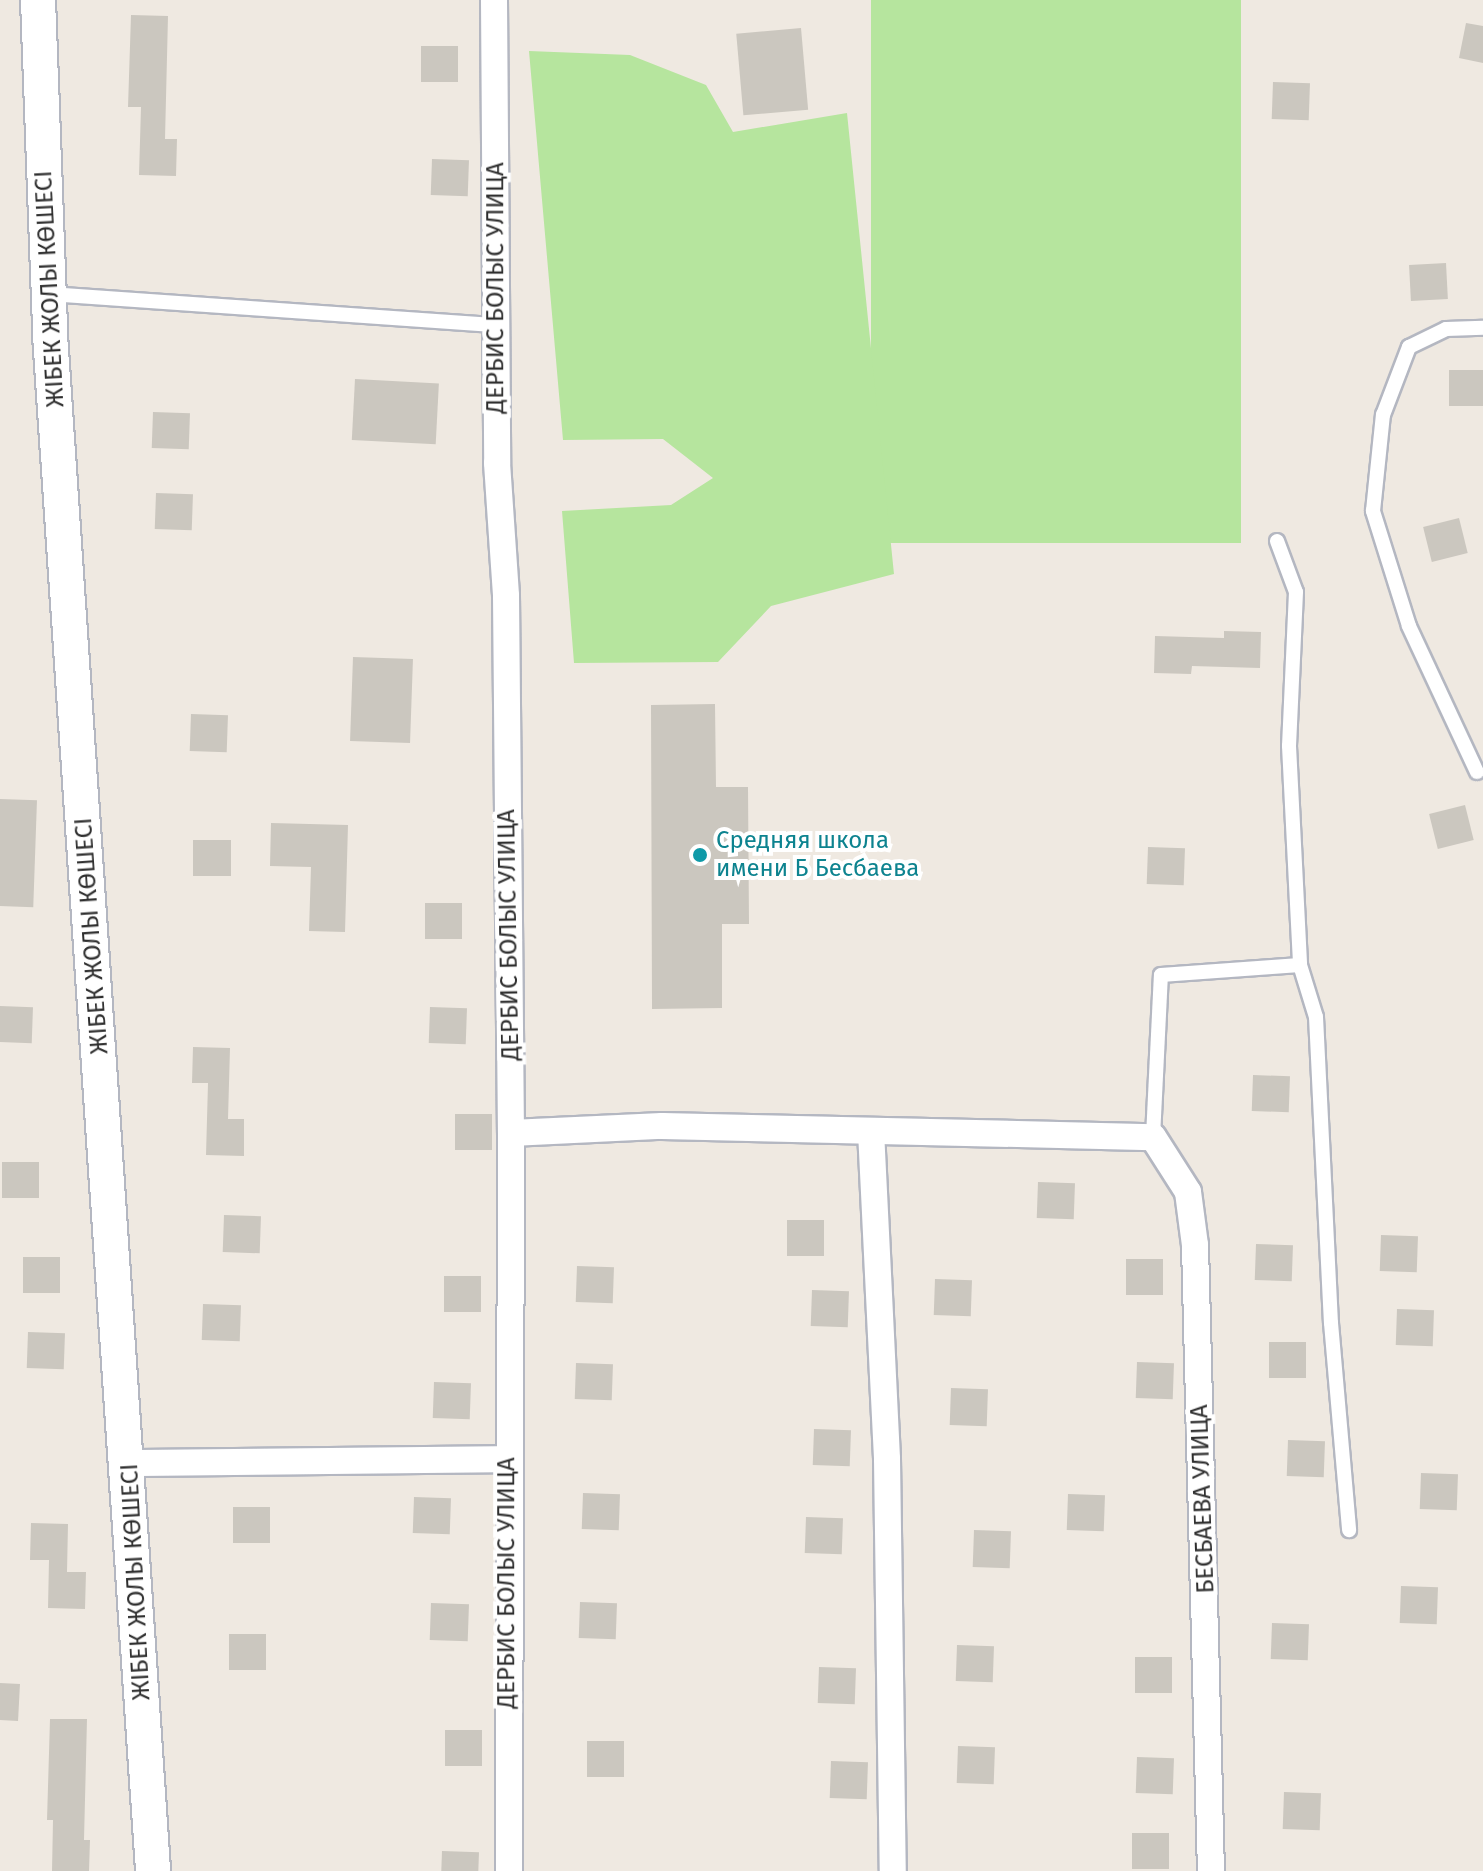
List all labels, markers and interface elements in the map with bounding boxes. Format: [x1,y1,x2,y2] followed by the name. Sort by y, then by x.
[482,162,510,414] street label: ДЕРБИС БОЛЫС УЛИЦА
[29,170,71,408] street label: ЖІБЕК ЖОЛЫ КӨШЕСІ
[492,809,526,1061] street label: ДЕРБИС БОЛЫС УЛИЦА
[69,817,115,1055] street label: ЖІБЕК ЖОЛЫ КӨШЕСІ
[716,827,919,883] place label: Средняя школа имени Б Бесбаева
[691,846,709,864] marker: Средняя школа имени Б Бесбаева
[1185,1404,1221,1594] street label: БЕСБАЕВА УЛИЦА
[493,1457,521,1709] street label: ДЕРБИС БОЛЫС УЛИЦА
[115,1463,157,1701] street label: ЖІБЕК ЖОЛЫ КӨШЕСІ

